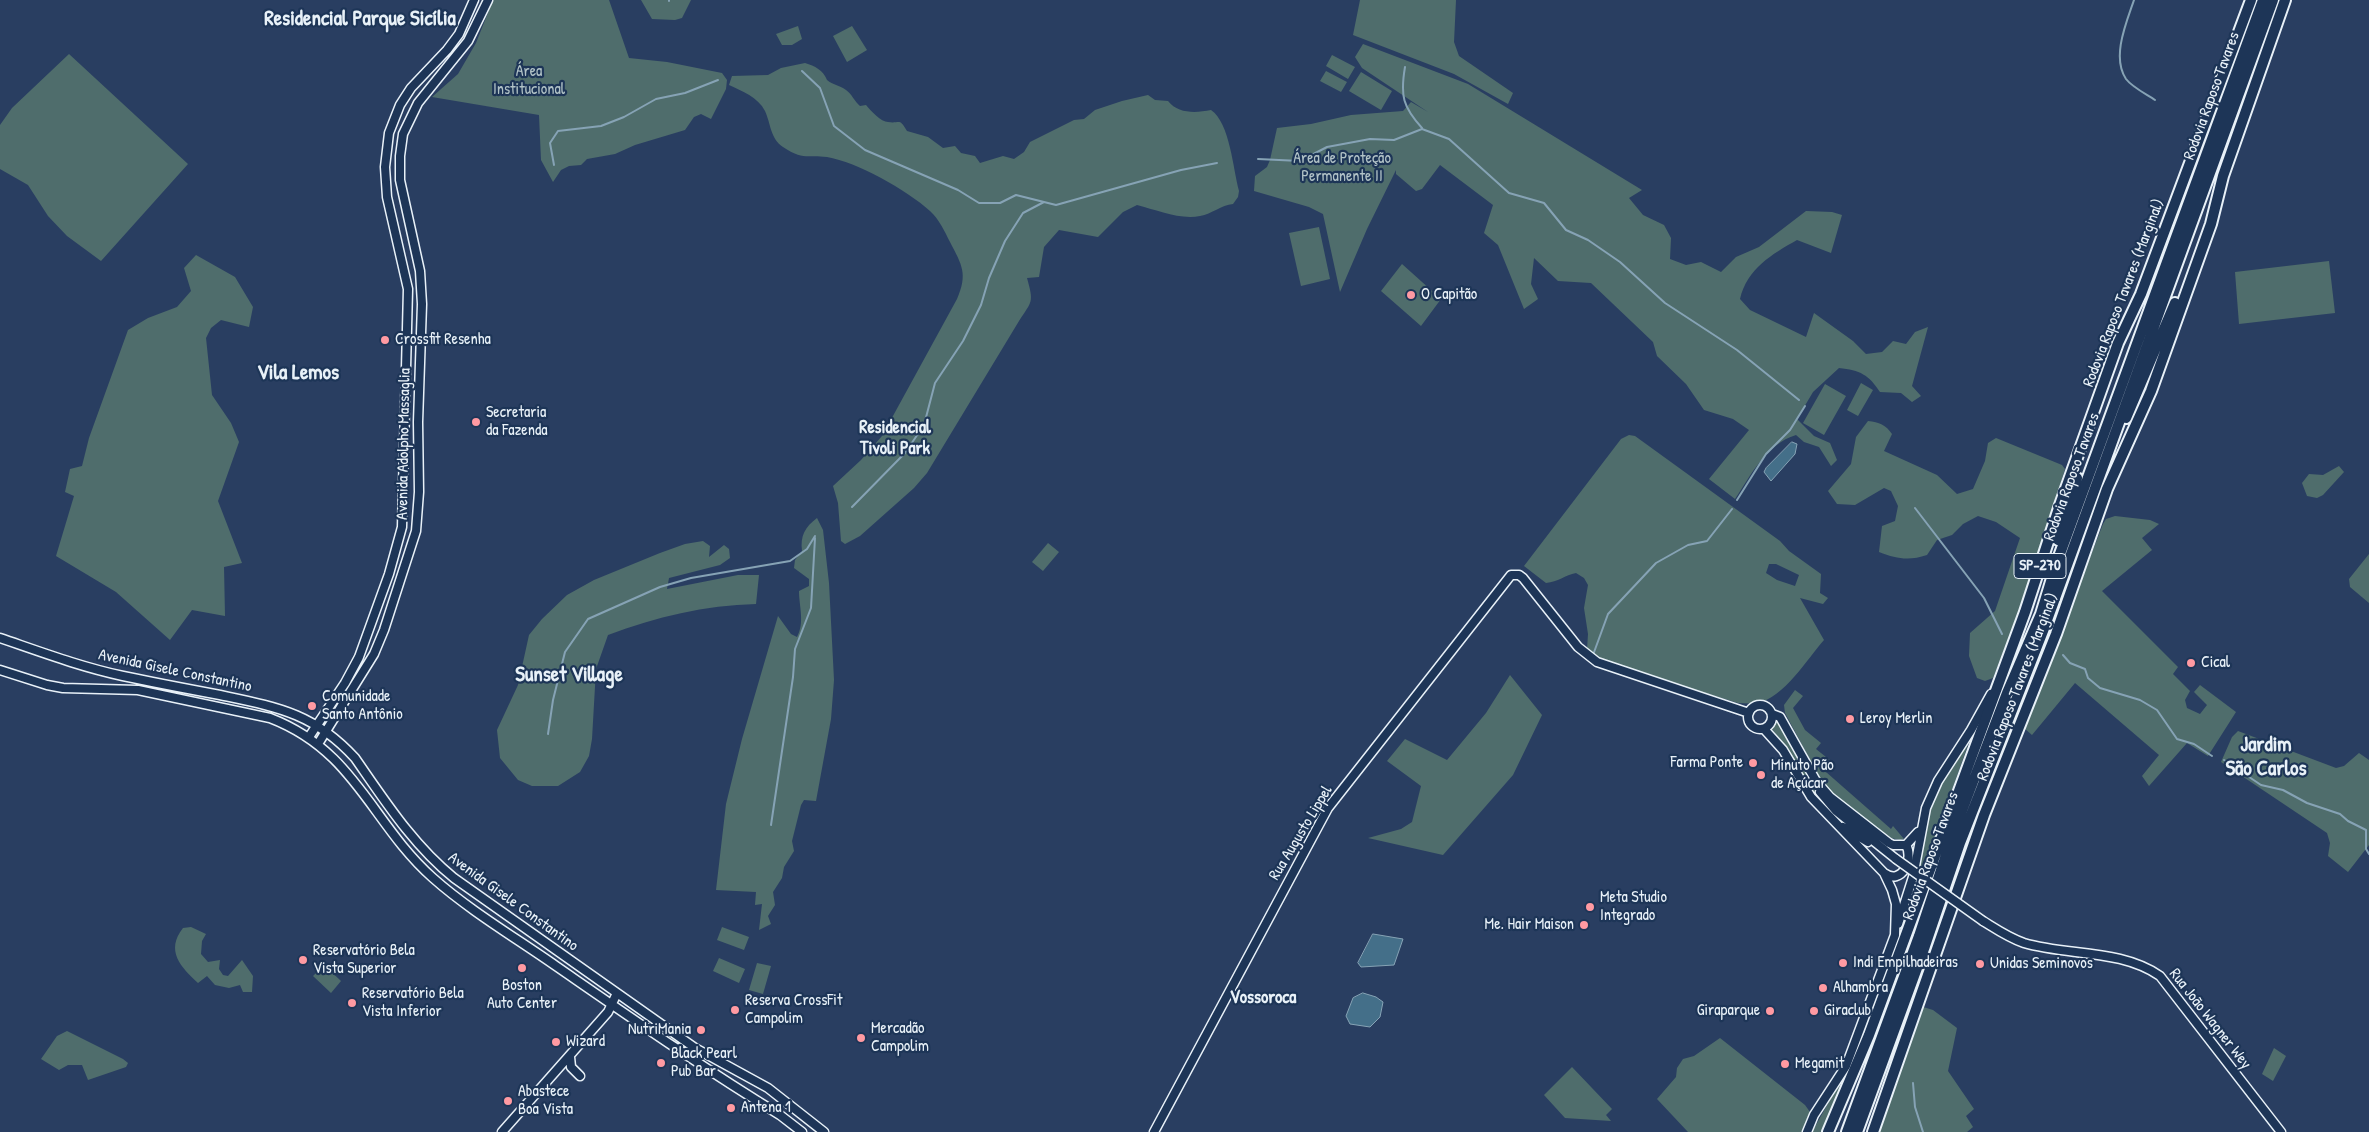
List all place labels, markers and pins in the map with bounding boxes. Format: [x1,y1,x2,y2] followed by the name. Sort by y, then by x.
[1421,285,1477,305] place label: O Capitão
[1405,289,1417,301] marker: O Capitão
[395,330,491,350] place label: Crossfit Resenha
[379,334,391,346] marker: Crossfit Resenha
[486,403,547,441] place label: Secretaria da Fazenda
[470,416,482,428] marker: Secretaria da Fazenda
[2201,653,2230,673] place label: Cical
[2185,657,2197,669] marker: Cical
[322,687,403,725] place label: Comunidade Santo Antônio
[306,700,318,712] marker: Comunidade Santo Antônio
[1860,709,1932,729] place label: Leroy Merlin
[1844,713,1856,725] marker: Leroy Merlin
[1670,753,1743,773] place label: Farma Ponte
[1771,756,1834,794] place label: Minuto Pão de Açúcar
[1747,757,1759,769] marker: Farma Ponte
[1755,769,1767,781] marker: Minuto Pão de Açúcar
[1600,888,1667,926] place label: Meta Studio Integrado
[1584,901,1596,913] marker: Meta Studio Integrado
[1485,915,1574,935] place label: Me. Hair Maison
[1578,919,1590,931] marker: Me. Hair Maison
[313,941,415,979] place label: Reservatório Bela Vista Superior
[1853,953,1958,973] place label: Indi Empilhadeiras
[297,954,309,966] marker: Reservatório Bela Vista Superior
[1990,954,2093,974] place label: Unidas Seminovos
[1837,957,1849,969] marker: Indi Empilhadeiras
[1974,958,1986,970] marker: Unidas Seminovos
[516,962,528,974] marker: Boston Auto Center
[487,976,557,1014] place label: Boston Auto Center
[1833,978,1888,998] place label: Alhambra
[1817,982,1829,994] marker: Alhambra
[362,984,464,1022] place label: Reservatório Bela Vista Inferior
[745,991,842,1029] place label: Reserva CrossFit Campolim
[346,997,358,1009] marker: Reservatório Bela Vista Inferior
[1697,1001,1760,1021] place label: Giraparque
[1824,1001,1871,1021] place label: Giraclub
[729,1004,741,1016] marker: Reserva CrossFit Campolim
[1764,1005,1776,1017] marker: Giraparque
[1808,1005,1820,1017] marker: Giraclub
[871,1019,929,1057] place label: Mercadão Campolim
[628,1020,691,1040] place label: NutriMania
[695,1024,707,1036] marker: NutriMania
[566,1032,605,1052] place label: Wizard
[855,1032,867,1044] marker: Mercadão Campolim
[550,1036,562,1048] marker: Wizard
[671,1044,737,1082] place label: Black Pearl Pub Bar
[1795,1054,1844,1074] place label: Megamit
[655,1057,667,1069] marker: Black Pearl Pub Bar
[1779,1058,1791,1070] marker: Megamit
[518,1082,573,1120] place label: Abastece Boa Vista
[502,1095,514,1107] marker: Abastece Boa Vista
[741,1098,791,1118] place label: Antena 1
[725,1102,737,1114] marker: Antena 1

